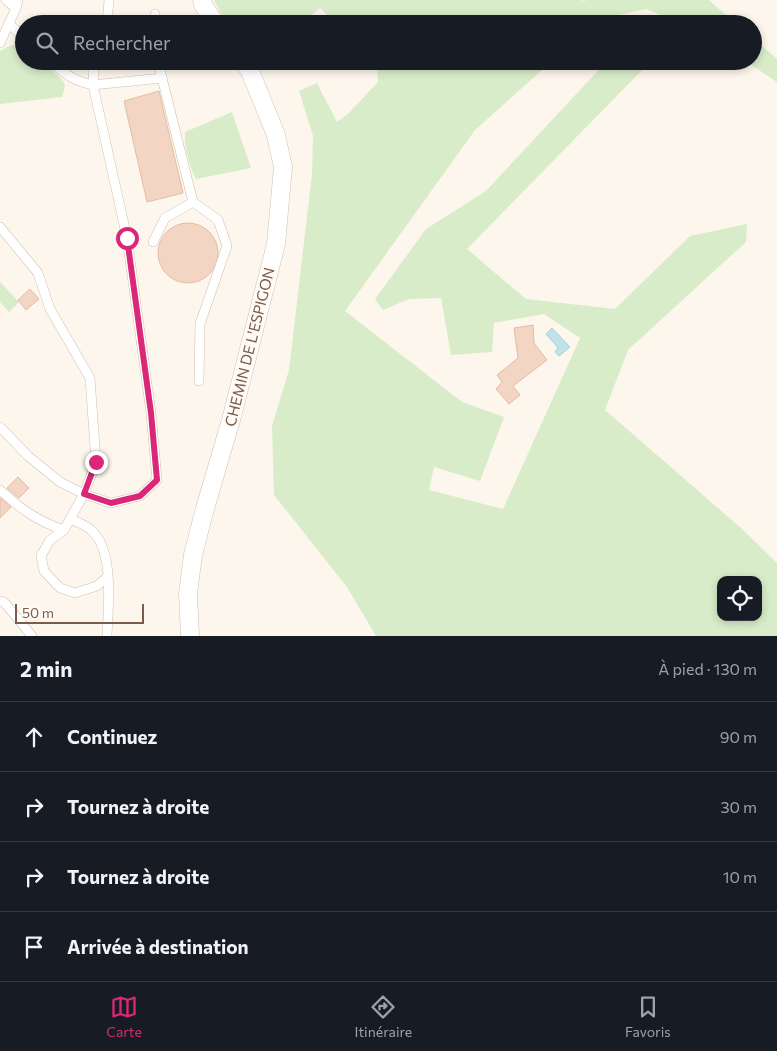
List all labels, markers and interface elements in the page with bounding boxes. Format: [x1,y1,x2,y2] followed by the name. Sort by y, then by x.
[15,15,762,70] search box
[33,29,61,57] icon: search
[73,31,171,54] text: Rechercher
[116,227,139,250] route start
[221,265,278,428] street label: CHEMIN DE L'ESPIGON
[85,451,108,474] route end
[717,576,762,621] map controls
[717,576,762,621] button: locate
[15,601,144,624] scale bar
[22,604,54,621] text: 50 m
[20,656,72,681] text: 2 min
[658,659,757,678] text: À pied · 130 m
[20,723,48,751] icon: ahead
[67,725,157,748] text: Continuez
[720,727,757,746] text: 90 m
[20,793,48,821] icon: right
[67,795,209,818] text: Tournez à droite
[720,797,757,816] text: 30 m
[20,863,48,891] icon: right
[67,865,209,888] text: Tournez à droite
[723,867,757,886] text: 10 m
[20,933,48,961] icon: arrive
[67,935,249,958] text: Arrivée à destination
[106,993,142,1040] tab: Carte
[354,993,412,1040] tab: Itinéraire
[625,993,671,1040] tab: Favoris

